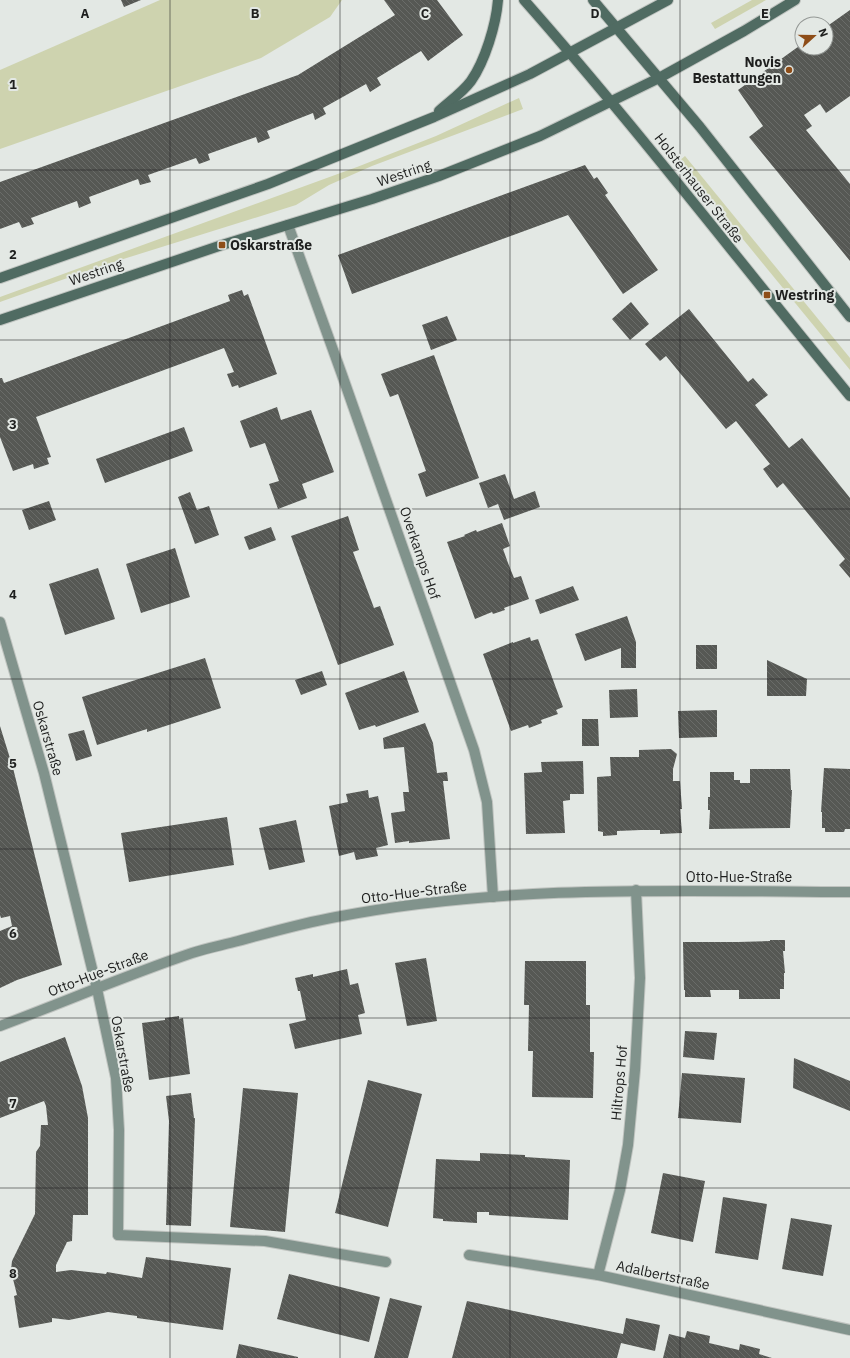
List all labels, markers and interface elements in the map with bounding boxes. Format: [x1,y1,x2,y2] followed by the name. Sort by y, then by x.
[81,5,90,22] text: A
[251,5,260,22] text: B
[421,5,430,22] text: C
[590,5,600,22] text: D
[761,5,769,22] text: E
[794,16,834,56] north arrow
[815,26,831,39] text: N
[692,53,781,87] place label: Novis Bestattungen
[784,65,794,75] marker: Novis Bestattungen
[9,76,17,93] text: 1
[650,129,748,247] street label: Holsterhauser Straße
[375,155,434,191] street label: Westring
[230,236,312,254] place label: Oskarstraße
[217,240,227,250] marker: Oskarstraße
[9,246,17,263] text: 2
[67,254,126,290] street label: Westring
[775,286,834,304] place label: Westring
[762,290,772,300] marker: Westring
[9,416,17,433] text: 3
[396,504,444,602] street label: Overkamps Hof
[9,586,17,603] text: 4
[29,698,67,778] street label: Oskarstraße
[9,755,17,772] text: 5
[686,868,792,886] street label: Otto-Hue-Straße
[360,877,468,907] street label: Otto-Hue-Straße
[9,925,17,942] text: 6
[45,945,151,1000] street label: Otto-Hue-Straße
[107,1014,139,1094] street label: Oskarstraße
[607,1044,631,1121] street label: Hiltrops Hof
[9,1095,17,1112] text: 7
[615,1256,712,1294] street label: Adalbertstraße
[9,1265,17,1282] text: 8

